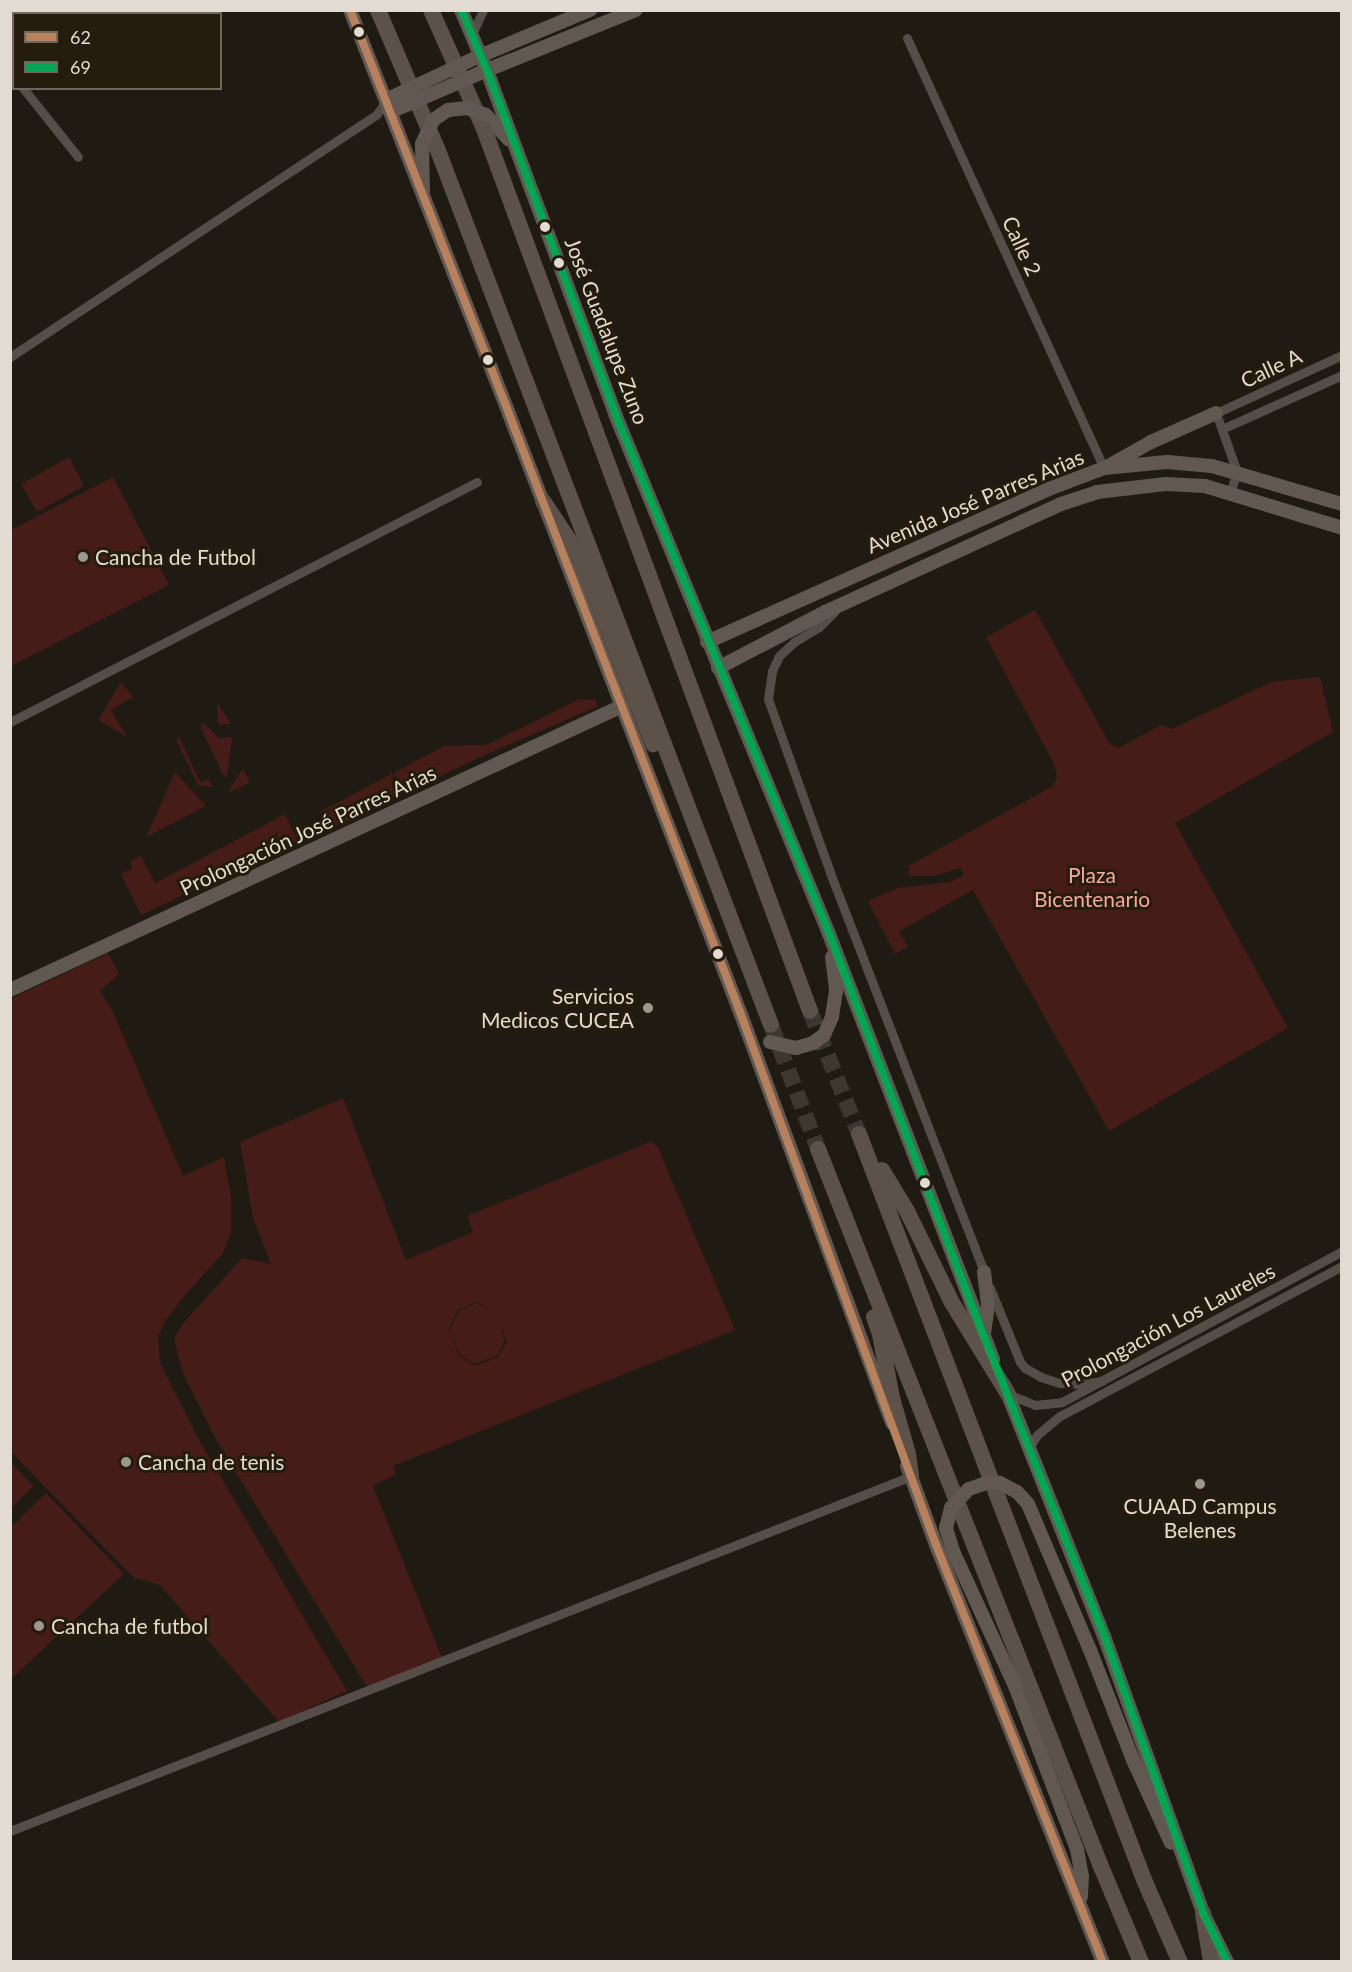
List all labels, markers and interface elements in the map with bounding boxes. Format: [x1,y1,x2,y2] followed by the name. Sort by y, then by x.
[12,12,222,90] legend
[70,26,91,48] text: 62
[353,26,365,38] unlabelled marker
[70,56,91,78] text: 69
[997,212,1047,280] street label: Calle 2
[539,221,551,233] unlabelled marker
[560,234,654,428] street label: José Guadalupe Zuno
[553,257,565,269] unlabelled marker
[1236,343,1306,393] street label: Calle A
[482,354,494,366] unlabelled marker
[862,444,1088,558] street label: Avenida José Parres Arias
[95,544,256,570] place label: Cancha de Futbol
[76,550,90,564] marker: Cancha de Futbol
[175,759,441,901] street label: Prolongación José Parres Arias
[1034,862,1150,912] park label: Plaza Bicentenario
[712,948,724,960] unlabelled marker
[481,983,634,1033] place label: Servicios Medicos CUCEA
[639,999,657,1017] marker: Servicios Medicos CUCEA
[919,1177,931,1189] unlabelled marker
[1057,1258,1279,1392] street label: Prolongación Los Laureles
[138,1449,284,1475] place label: Cancha de tenis
[119,1455,133,1469] marker: Cancha de tenis
[1193,1477,1207,1491] marker: CUAAD Campus Belenes
[1123,1493,1277,1543] place label: CUAAD Campus Belenes
[51,1613,208,1639] place label: Cancha de futbol
[32,1619,46,1633] marker: Cancha de futbol

